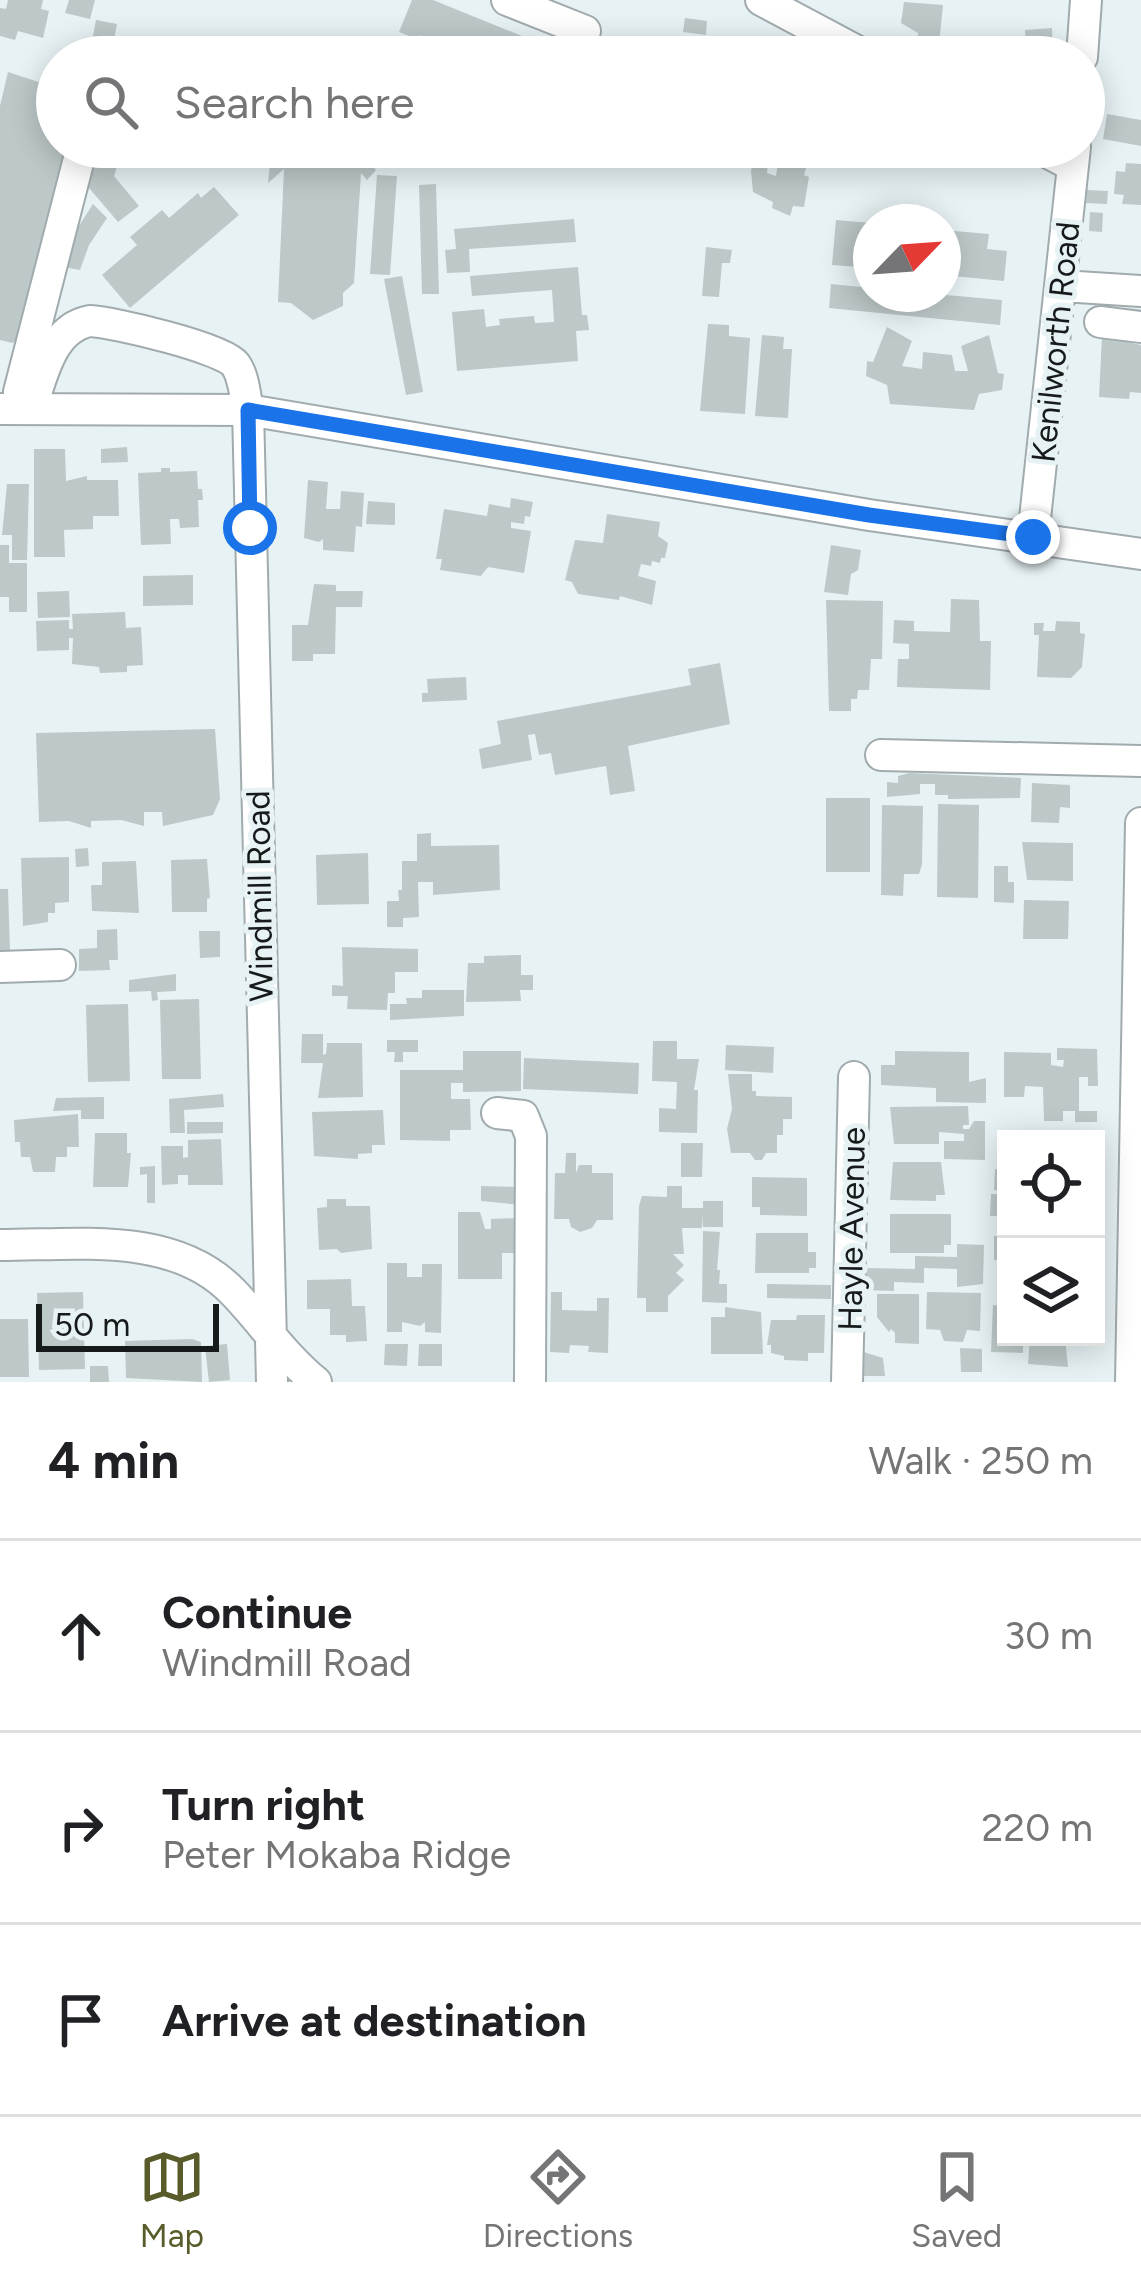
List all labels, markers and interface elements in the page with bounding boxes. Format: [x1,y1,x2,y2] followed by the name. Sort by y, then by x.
[36,36,1105,168] search box
[78,69,144,135] icon: search
[174,75,414,129] text: Search here
[853,204,961,312] north arrow
[1023,220,1088,464] street label: Kenilworth Road
[223,501,277,555] route start
[1006,510,1060,564] route end
[238,790,281,1002] street label: Windmill Road
[830,1127,873,1331] street label: Hayle Avenue
[997,1130,1105,1346] map controls
[997,1130,1105,1238] button: locate
[997,1238,1105,1346] button: layers
[36,1298,219,1351] scale bar
[54,1305,130,1344] text: 50 m
[48,1430,179,1491] text: 4 min
[869,1437,1093,1484] text: Walk · 250 m
[162,1585,352,1639] text: Continue
[48,1603,114,1669] icon: ahead
[1004,1612,1093,1659] text: 30 m
[162,1639,412,1686] text: Windmill Road
[162,1777,365,1831] text: Turn right
[48,1795,114,1861] icon: right
[982,1804,1093,1851] text: 220 m
[162,1831,511,1878] text: Peter Mokaba Ridge
[48,1987,114,2053] icon: arrive
[162,1993,586,2047] text: Arrive at destination
[139,2144,205,2255] tab: Map
[483,2144,633,2255] tab: Directions
[911,2144,1002,2255] tab: Saved

